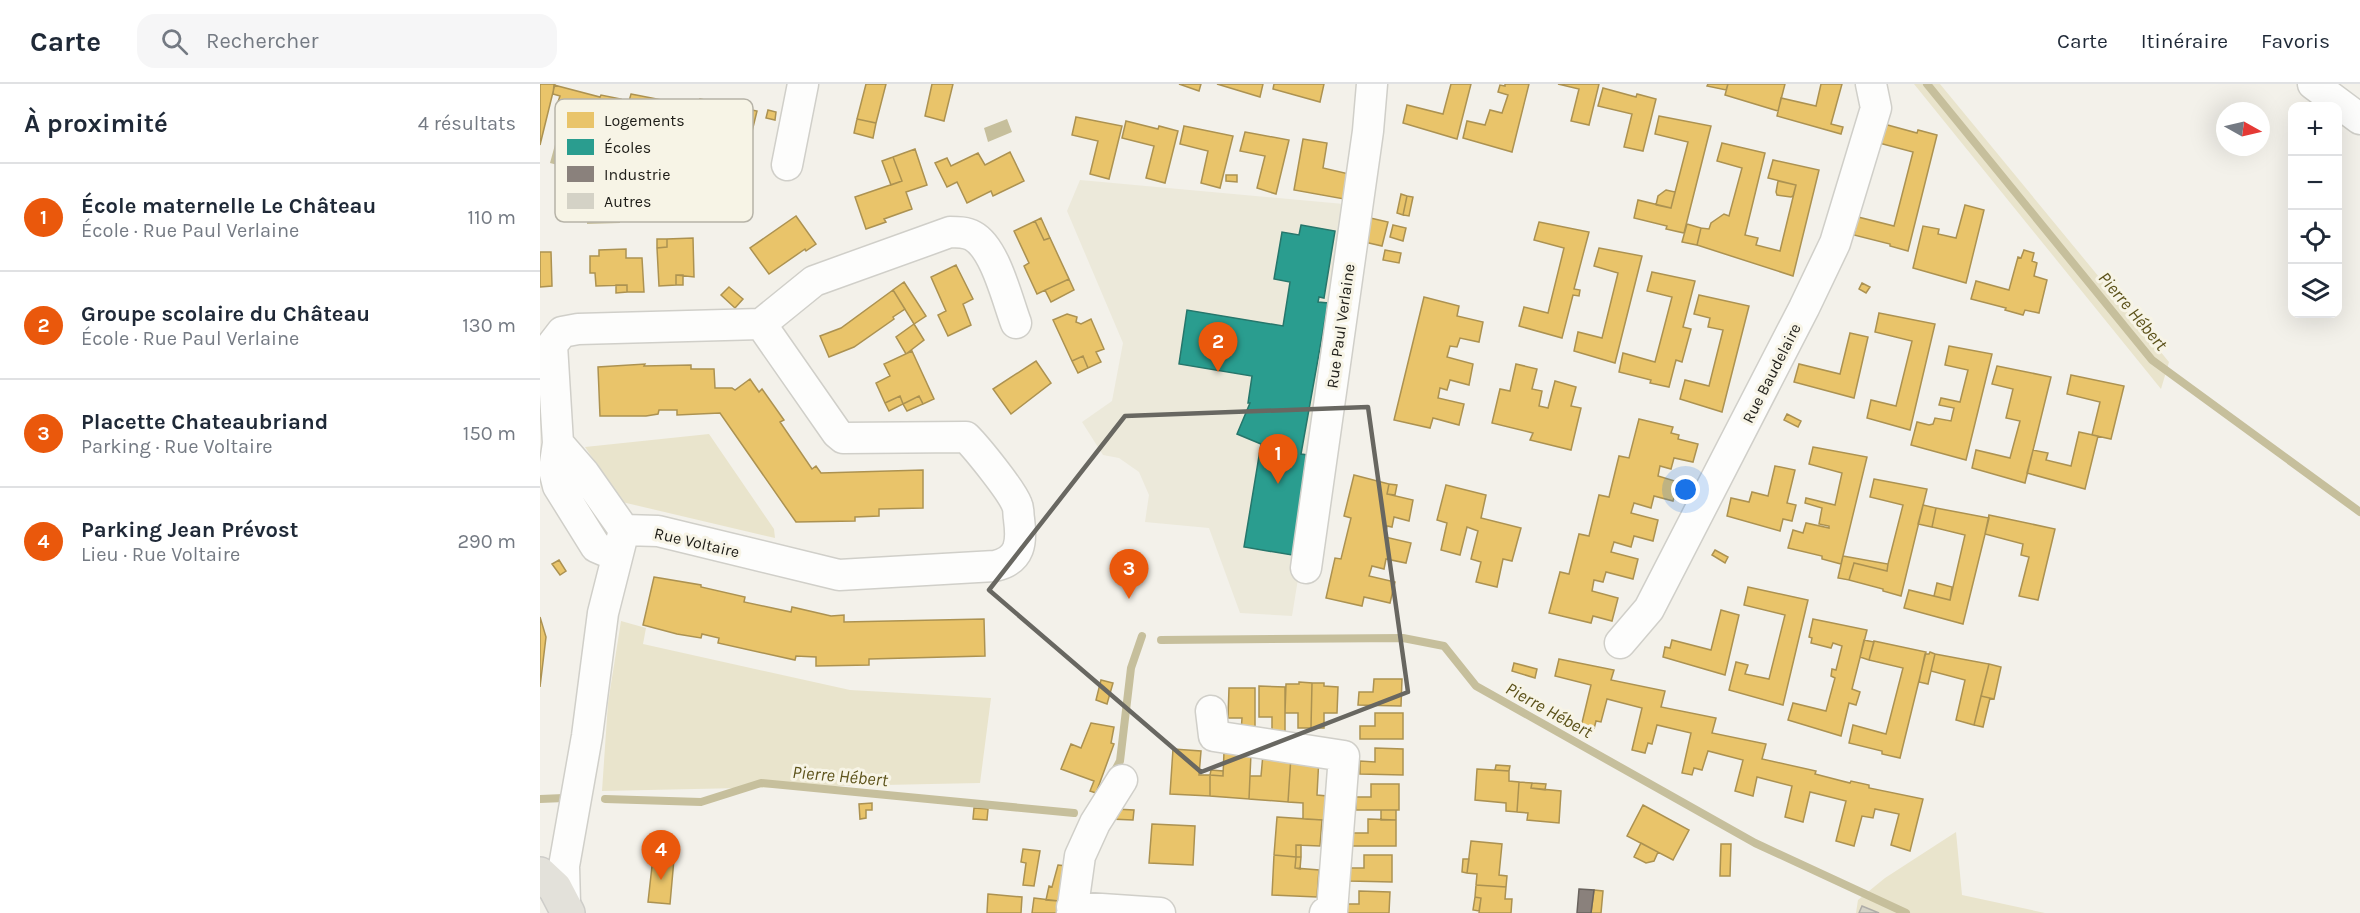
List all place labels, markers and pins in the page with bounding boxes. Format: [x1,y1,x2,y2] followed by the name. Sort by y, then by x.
[1198,322,1238,372] pin: 2
[1258,434,1298,484] pin: 1
[1110,550,1148,599] pin: 3
[642,830,680,880] pin: 4

